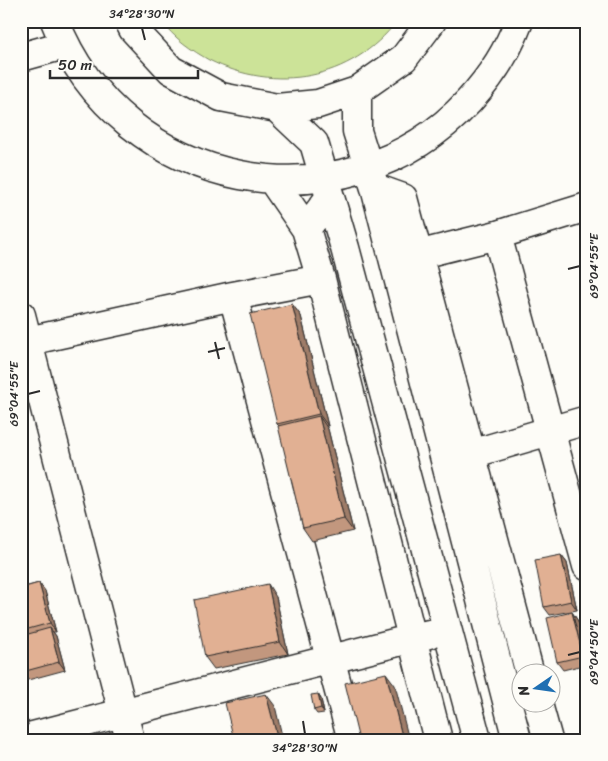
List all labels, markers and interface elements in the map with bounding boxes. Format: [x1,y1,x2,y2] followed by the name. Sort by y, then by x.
[109,3,175,25] text: 34°28'30"N
[50,48,198,80] scale bar
[58,52,93,78] text: 50 m
[583,232,605,299] text: 69°04'55"E
[3,360,25,427] text: 69°04'55"E
[583,618,605,685] text: 69°04'50"E
[510,664,560,714] north arrow
[510,683,537,699] text: N
[272,737,338,759] text: 34°28'30"N

